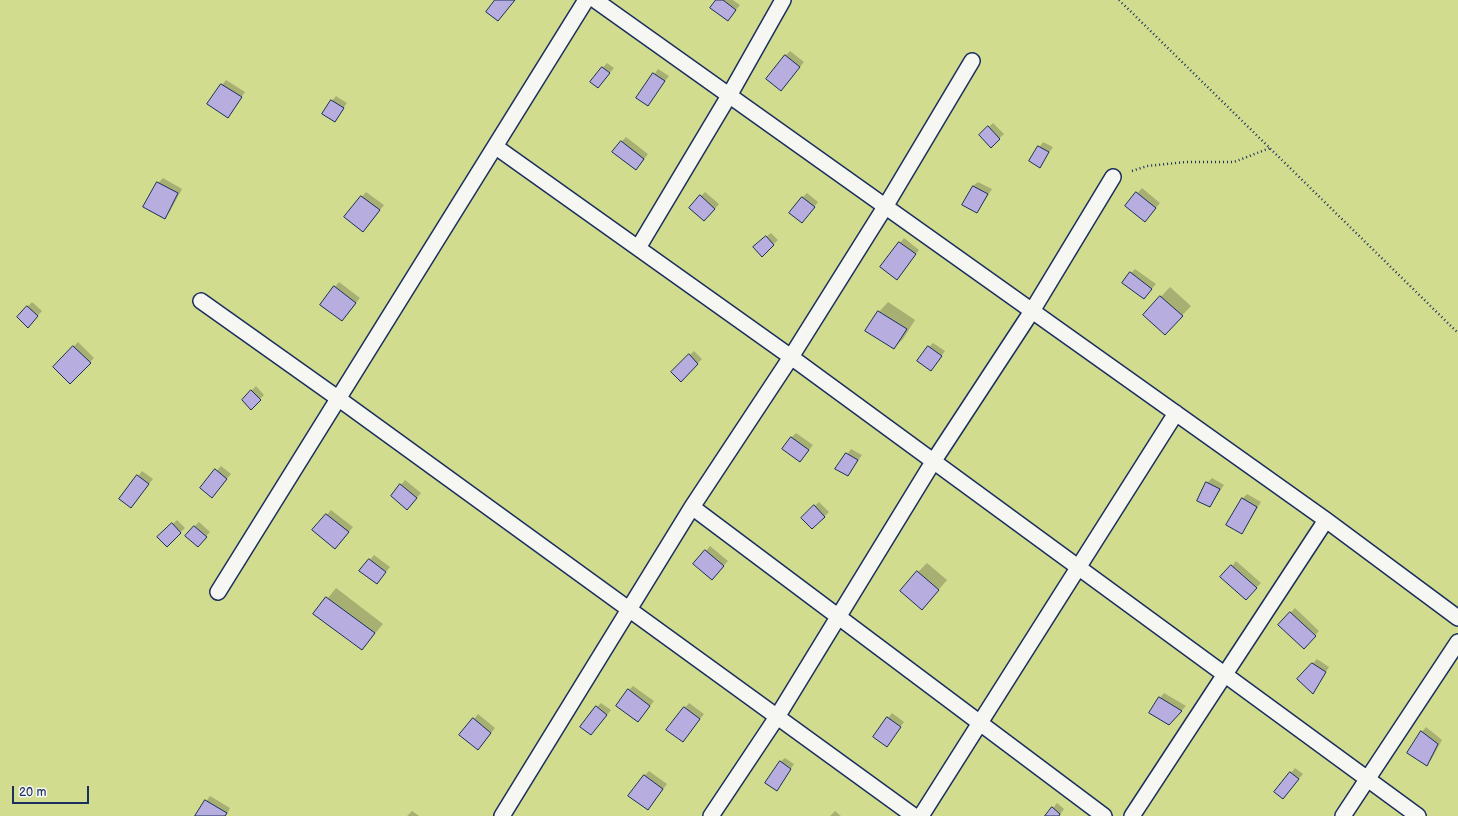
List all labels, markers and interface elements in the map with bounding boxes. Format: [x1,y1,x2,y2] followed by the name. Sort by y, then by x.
[14,778,91,804] scale bar
[19,785,46,800] text: 20 m

